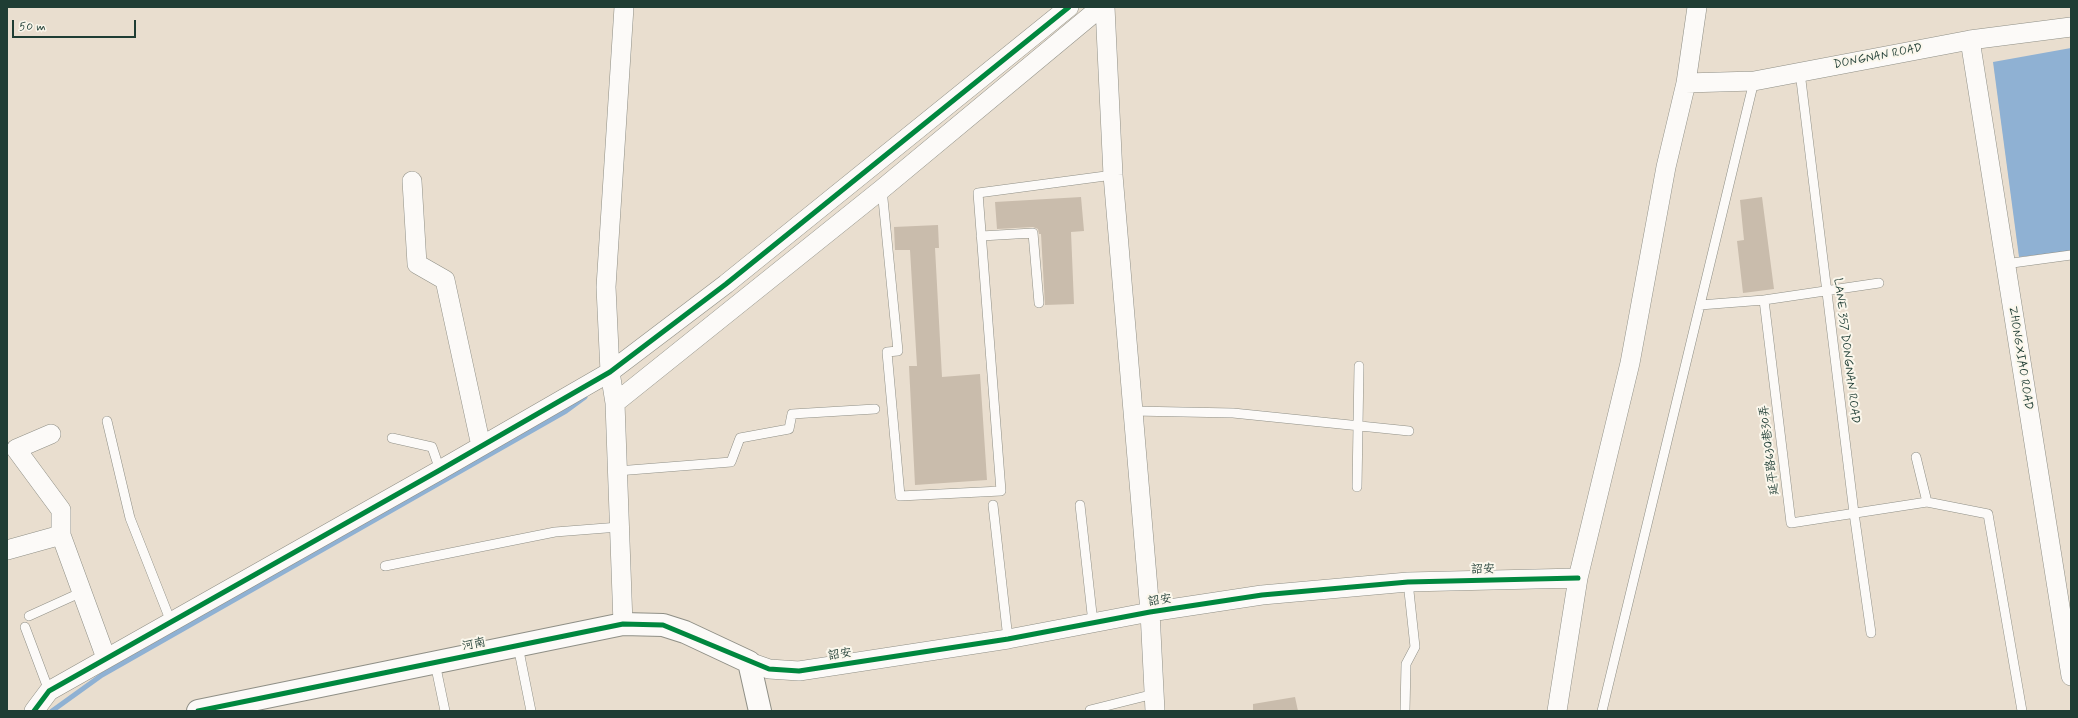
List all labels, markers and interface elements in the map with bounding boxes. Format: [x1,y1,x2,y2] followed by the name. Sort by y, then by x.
[14,12,138,38] scale bar
[19,19,46,35] text: 50 m
[1832,41,1924,73] street label: DONGNAN ROAD
[1830,277,1862,425] street label: LANE 357 DONGNAN ROAD
[2005,305,2035,411] street label: ZHONGXIAO ROAD
[1757,404,1783,496] street label: 延平路630巷30弄
[1471,563,1495,577] street label: 詔安
[1147,592,1173,610] street label: 詔安
[461,636,487,654] street label: 河南
[827,646,853,664] street label: 詔安

